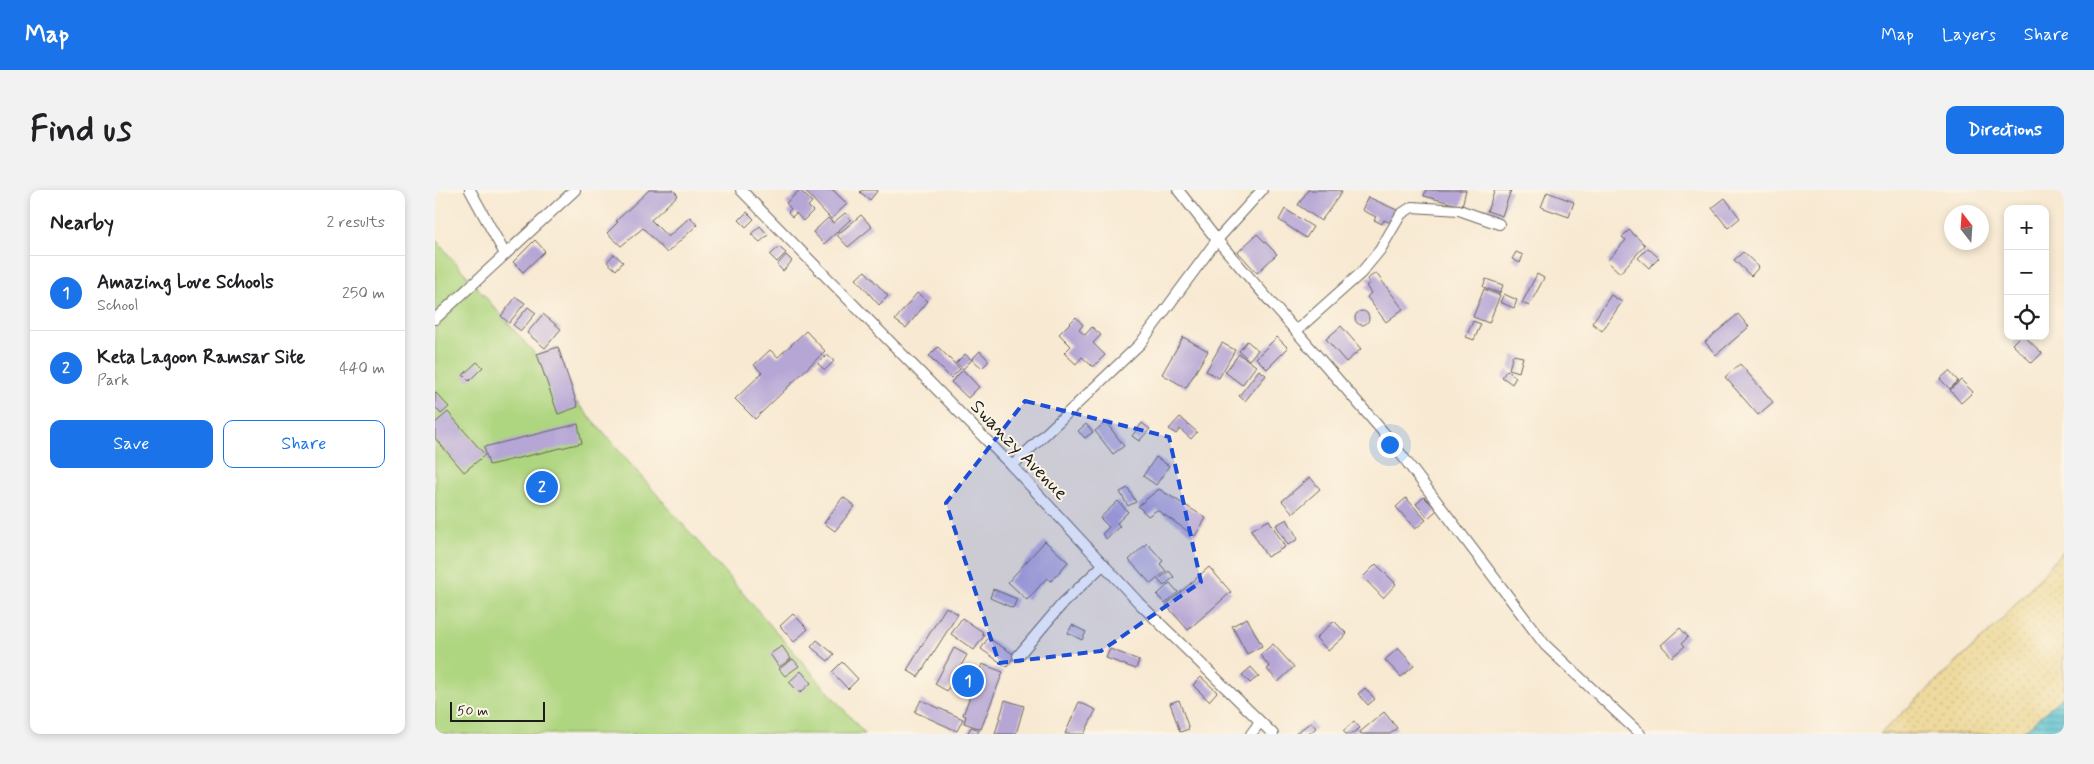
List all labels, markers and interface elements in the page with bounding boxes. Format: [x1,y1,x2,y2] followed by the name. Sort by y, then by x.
[25,20,69,51] text: Map
[1881,23,1914,47] text: Map
[1942,23,1996,47] text: Layers
[2024,23,2069,47] text: Share
[1946,106,2064,154] button: Directions
[30,107,132,153] text: Find us
[1944,205,1989,250] north arrow
[2004,205,2049,340] map controls
[2004,205,2049,250] button: +
[50,209,114,237] text: Nearby
[327,212,385,233] text: 2 results
[2004,250,2049,295] button: −
[97,270,274,295] text: Amazing Love Schools
[62,283,70,304] text: 1
[342,283,385,304] text: 250 m
[97,295,138,316] text: School
[2004,295,2049,340] button: locate
[97,345,305,370] text: Keta Lagoon Ramsar Site
[62,358,70,379] text: 2
[339,358,385,379] text: 440 m
[97,370,129,391] text: Park
[965,395,1073,505] street label: Swanzy Avenue
[50,420,213,468] button: Save
[223,420,385,468] button: Share
[1377,432,1403,458] your location
[526,468,558,506] pin: 2
[952,662,984,700] pin: 1
[450,699,545,722] scale bar
[457,702,488,720] text: 50 m

